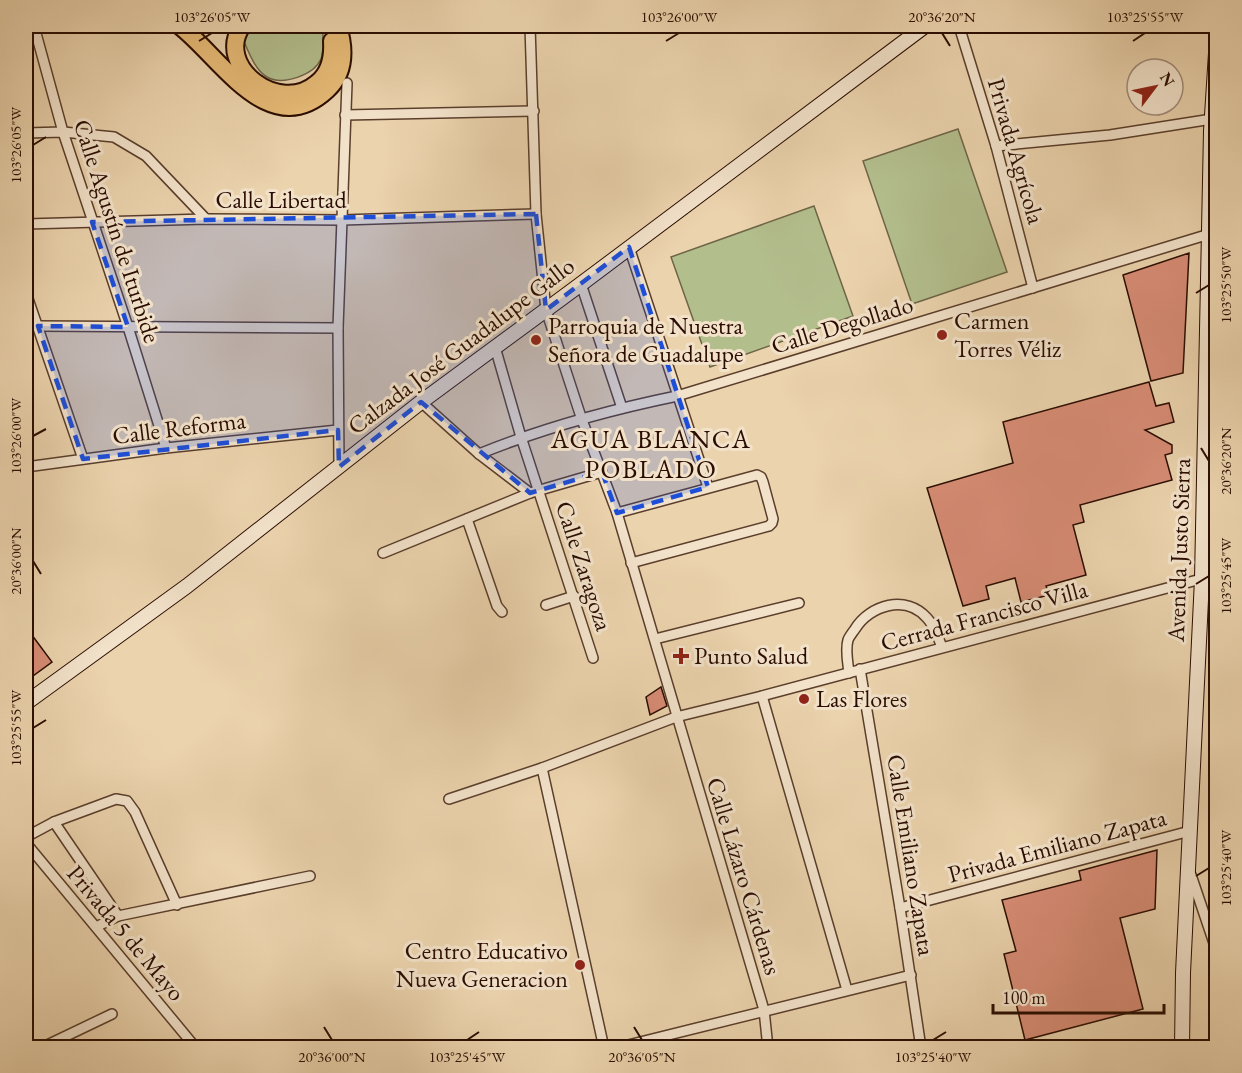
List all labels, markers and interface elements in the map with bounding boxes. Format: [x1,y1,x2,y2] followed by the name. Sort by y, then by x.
[174,7,250,26] text: 103°26'05"W
[641,7,717,26] text: 103°26'00"W
[908,7,976,26] text: 20°36'20"N
[1107,7,1183,26] text: 103°25'55"W
[1125,57,1185,117] north arrow
[1155,68,1180,90] text: N
[981,74,1052,228] street label: Privada Agrícola
[6,107,25,183] text: 103°26'05"W
[67,115,168,346] street label: Calle Agustín de Iturbide
[215,184,347,215] street label: Calle Libertad
[1216,247,1235,323] text: 103°25'50"W
[341,250,580,441] street label: Calzada José Guadalupe Gallo
[767,288,917,361] street label: Calle Degollado
[954,305,1061,364] place label: Carmen Torres Véliz
[548,310,744,369] place label: Parroquia de Nuestra Señora de Guadalupe
[935,328,949,342] marker: Carmen Torres Véliz
[529,333,543,347] marker: Parroquia de Nuestra Señora de Guadalupe
[6,398,25,474] text: 103°26'00"W
[111,404,248,451] street label: Calle Reforma
[550,422,751,486] district label: AGUA BLANCA POBLADO
[1216,427,1235,495] text: 20°36'20"N
[1160,457,1197,643] street label: Avenida Justo Sierra
[549,497,620,635] street label: Calle Zaragoza
[6,527,25,595] text: 20°36'00"N
[1216,538,1235,614] text: 103°25'45"W
[877,573,1091,658] street label: Cerrada Francisco Villa
[694,640,809,671] place label: Punto Salud
[672,647,690,665] marker: Punto Salud
[816,683,907,714] place label: Las Flores
[6,690,25,766] text: 103°25'55"W
[797,692,811,706] marker: Las Flores
[880,752,943,958] street label: Calle Emiliano Zapata
[700,773,789,978] street label: Calle Lázaro Cárdenas
[944,801,1170,890] street label: Privada Emiliano Zapata
[1216,830,1235,906] text: 103°25'40"W
[60,858,192,1007] street label: Privada 5 de Mayo
[396,935,568,994] place label: Centro Educativo Nueva Generacion
[573,958,587,972] marker: Centro Educativo Nueva Generacion
[993,977,1164,1015] scale bar
[1002,986,1046,1009] text: 100 m
[298,1047,366,1066] text: 20°36'00"N
[429,1047,505,1066] text: 103°25'45"W
[608,1047,676,1066] text: 20°36'05"N
[895,1047,971,1066] text: 103°25'40"W

